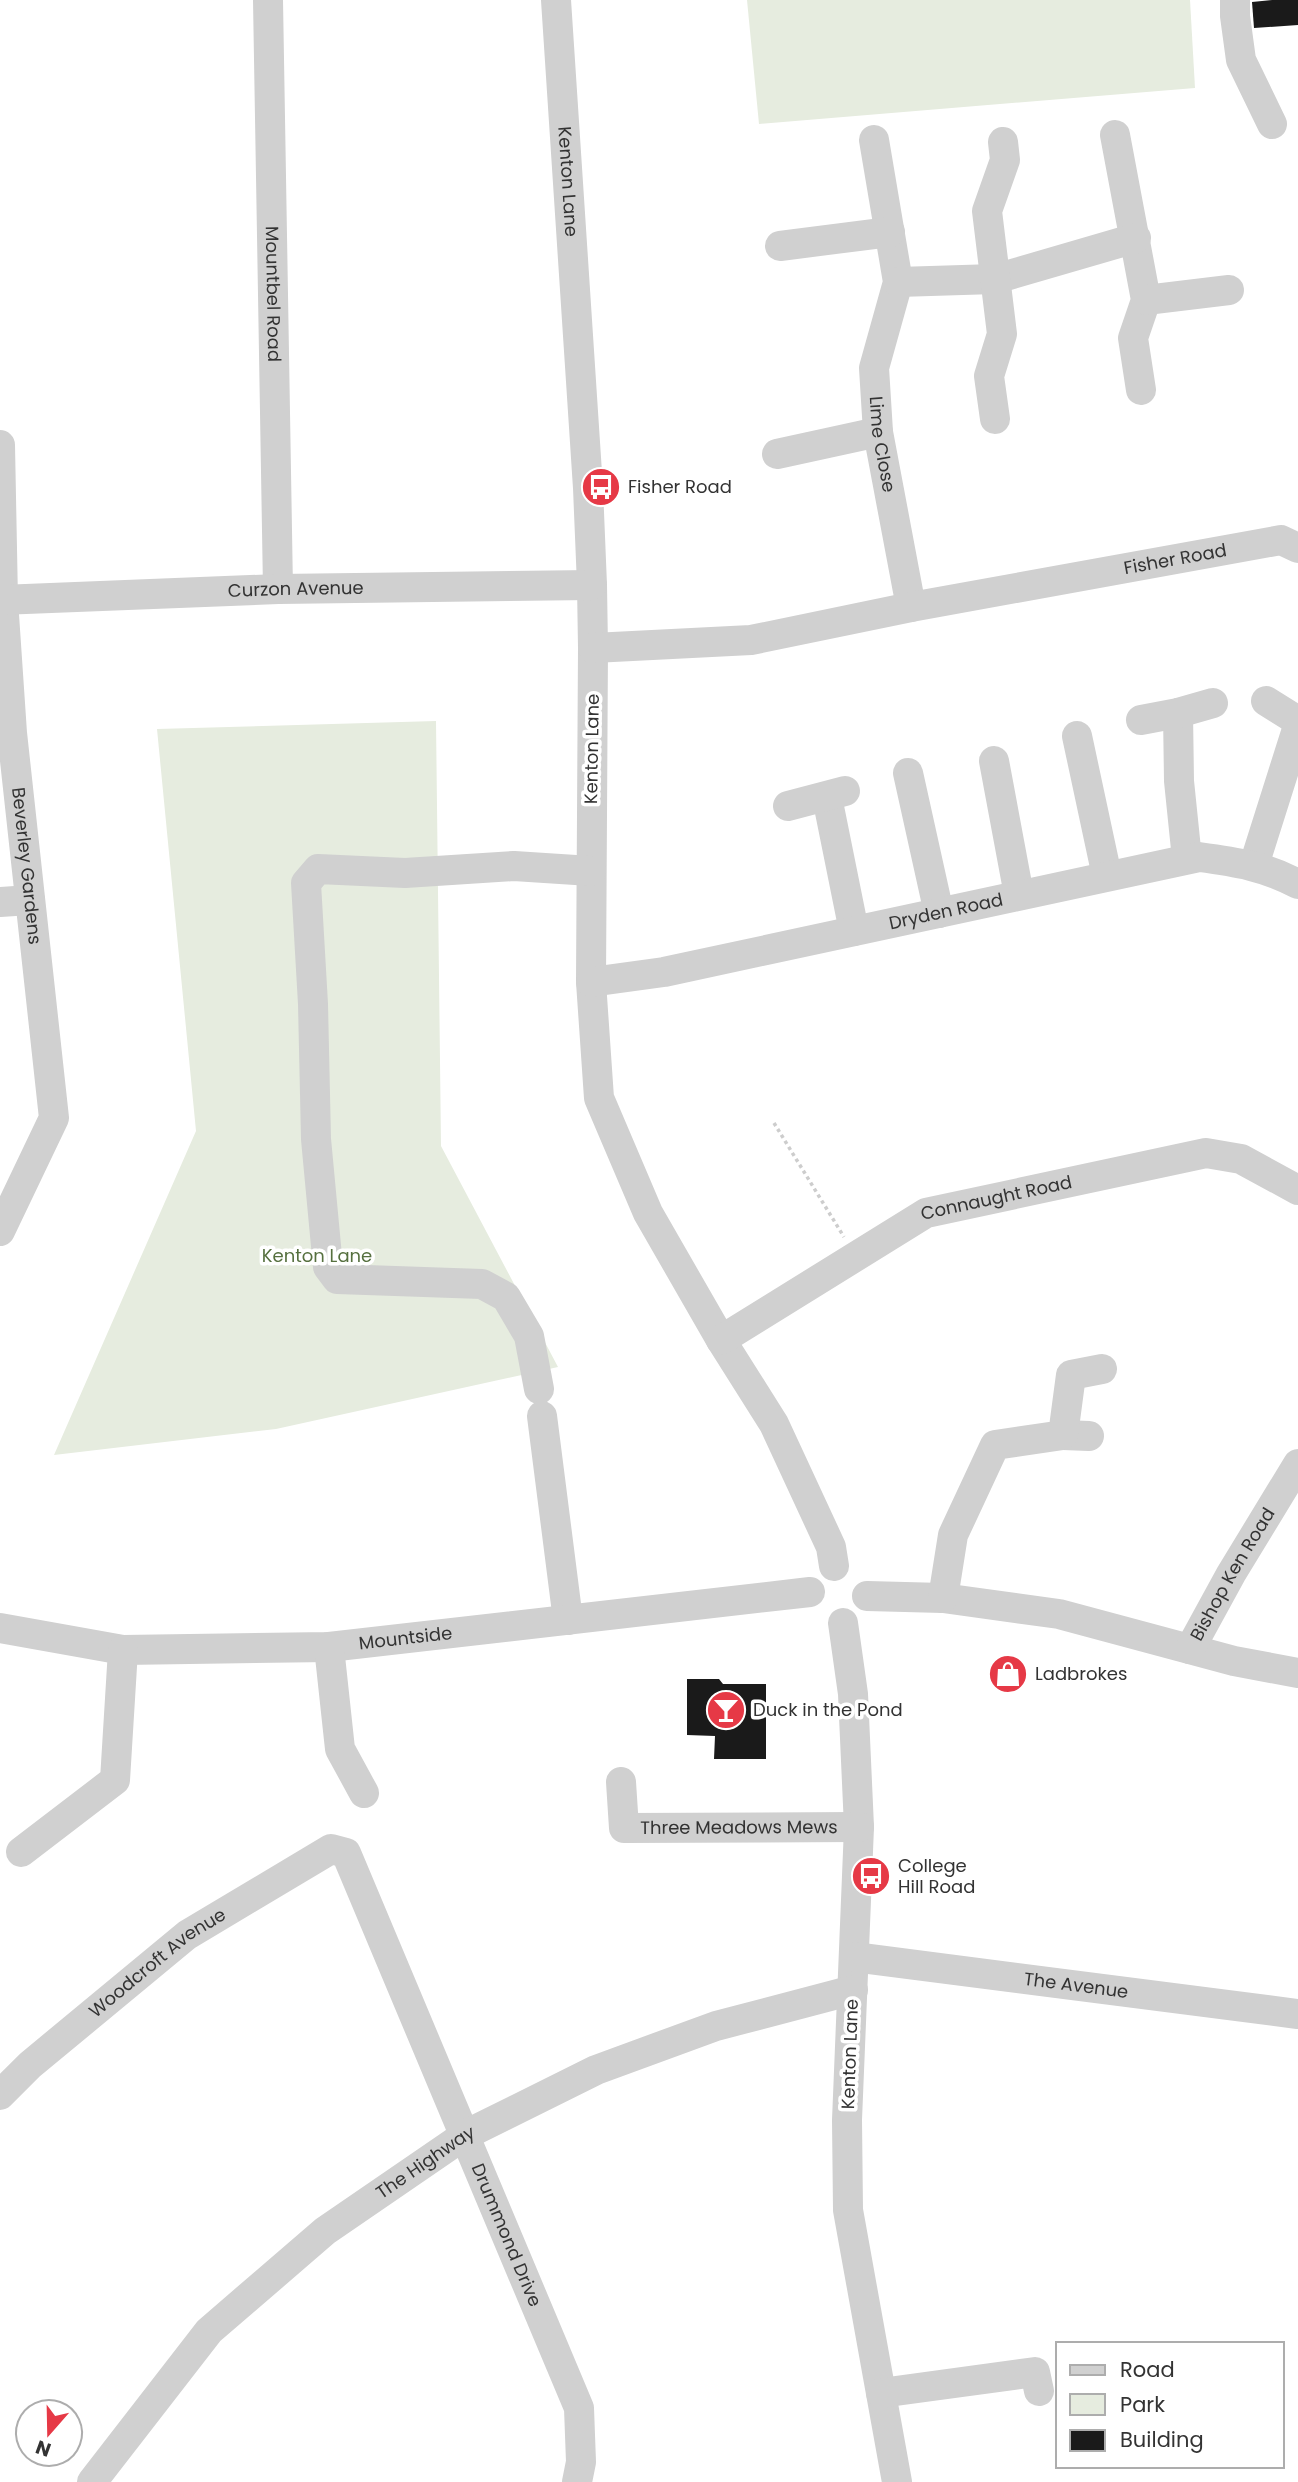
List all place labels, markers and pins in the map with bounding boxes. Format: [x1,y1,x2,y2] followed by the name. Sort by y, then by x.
[580,466,622,508] bus stop icon: Fisher Road
[628,474,732,499] place label: Fisher Road
[987,1653,1029,1695] shop icon: Ladbrokes
[1035,1661,1127,1686] place label: Ladbrokes
[705,1689,747,1731] bar icon: Duck in the Pond
[753,1697,903,1722] place label: Duck in the Pond
[898,1853,975,1899] place label: College Hill Road
[850,1855,892,1897] bus stop icon: College Hill Road

